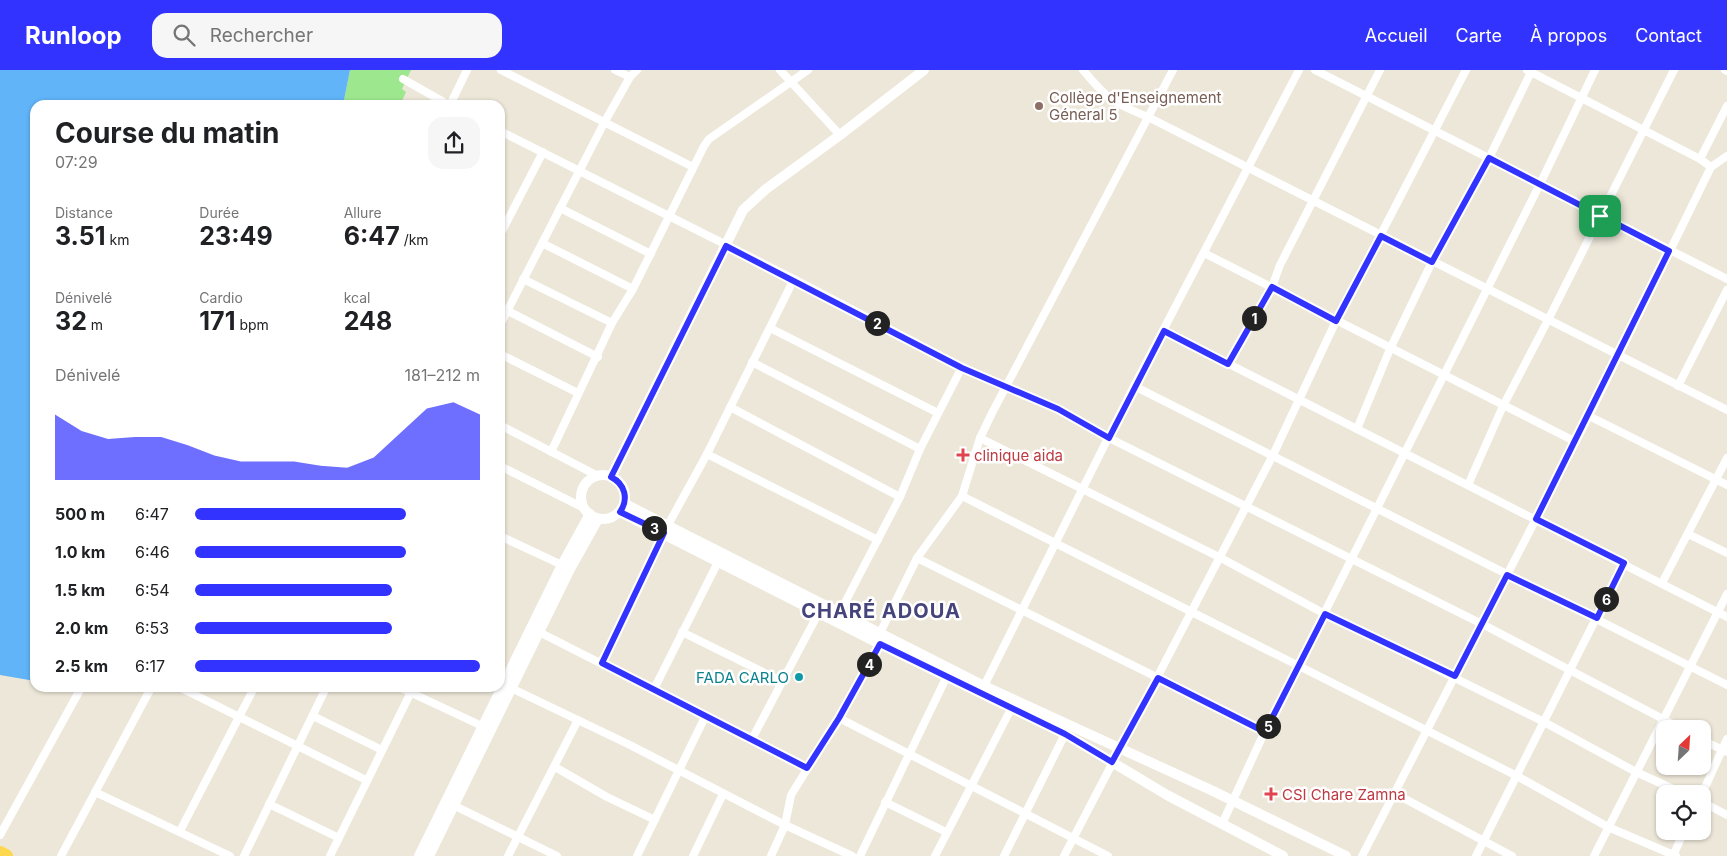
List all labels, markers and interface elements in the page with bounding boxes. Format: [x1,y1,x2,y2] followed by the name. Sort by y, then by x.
[152,13,502,58] search box
[25,21,122,50] text: Runloop
[170,21,198,49] icon: search
[210,24,313,47] text: Rechercher
[1365,25,1428,46] text: Accueil
[1456,25,1502,46] text: Carte
[1530,25,1607,46] text: À propos
[1635,25,1702,46] text: Contact
[1049,88,1222,124] place label: Collège d'Enseignement Géneral 5
[1033,100,1045,112] marker: Collège d'Enseignement Géneral 5
[55,116,280,150] text: Course du matin
[428,117,480,169] button: share
[55,152,98,172] text: 07:29
[1579,195,1621,237] pin
[1586,202,1614,230] icon: arrive
[55,204,113,221] text: Distance
[199,204,239,221] text: Durée
[344,204,382,221] text: Allure
[55,221,106,251] text: 3.51
[199,221,273,251] text: 23:49
[344,221,400,251] text: 6:47
[106,231,129,248] text: km
[400,231,429,248] text: /km
[55,289,112,306] text: Dénivelé
[199,289,243,306] text: Cardio
[344,289,370,306] text: kcal
[55,306,87,336] text: 32
[199,306,235,336] text: 171
[344,306,392,336] text: 248
[1242,306,1266,330] pin: 1
[864,310,890,336] pin: 2
[1251,310,1258,327] text: 1
[873,315,882,332] text: 2
[87,316,103,333] text: m
[235,316,269,333] text: bpm
[55,365,120,385] text: Dénivelé
[405,365,480,385] text: 181–212 m
[974,446,1063,465] place label: clinique aida
[956,448,970,462] marker: clinique aida
[55,504,105,524] text: 500 m
[135,504,169,524] text: 6:47
[642,516,666,540] pin: 3
[650,520,659,537] text: 3
[55,542,105,562] text: 1.0 km
[135,542,170,562] text: 6:46
[55,580,105,600] text: 1.5 km
[135,580,170,600] text: 6:54
[1594,586,1618,612] pin: 6
[1602,591,1611,608] text: 6
[801,598,961,623] district label: CHARÉ ADOUA
[55,618,108,638] text: 2.0 km
[135,618,169,638] text: 6:53
[856,652,882,676] pin: 4
[55,656,108,676] text: 2.5 km
[135,656,165,676] text: 6:17
[865,656,874,673] text: 4
[696,668,789,687] place label: FADA CARLO
[793,671,805,683] marker: FADA CARLO
[1256,714,1280,738] pin: 5
[1264,718,1273,735] text: 5
[1656,720,1711,775] north arrow
[1656,720,1711,840] map controls
[1282,785,1406,804] place label: CSI Chare Zamna
[1656,785,1711,840] button: locate
[1264,787,1278,801] marker: CSI Chare Zamna

